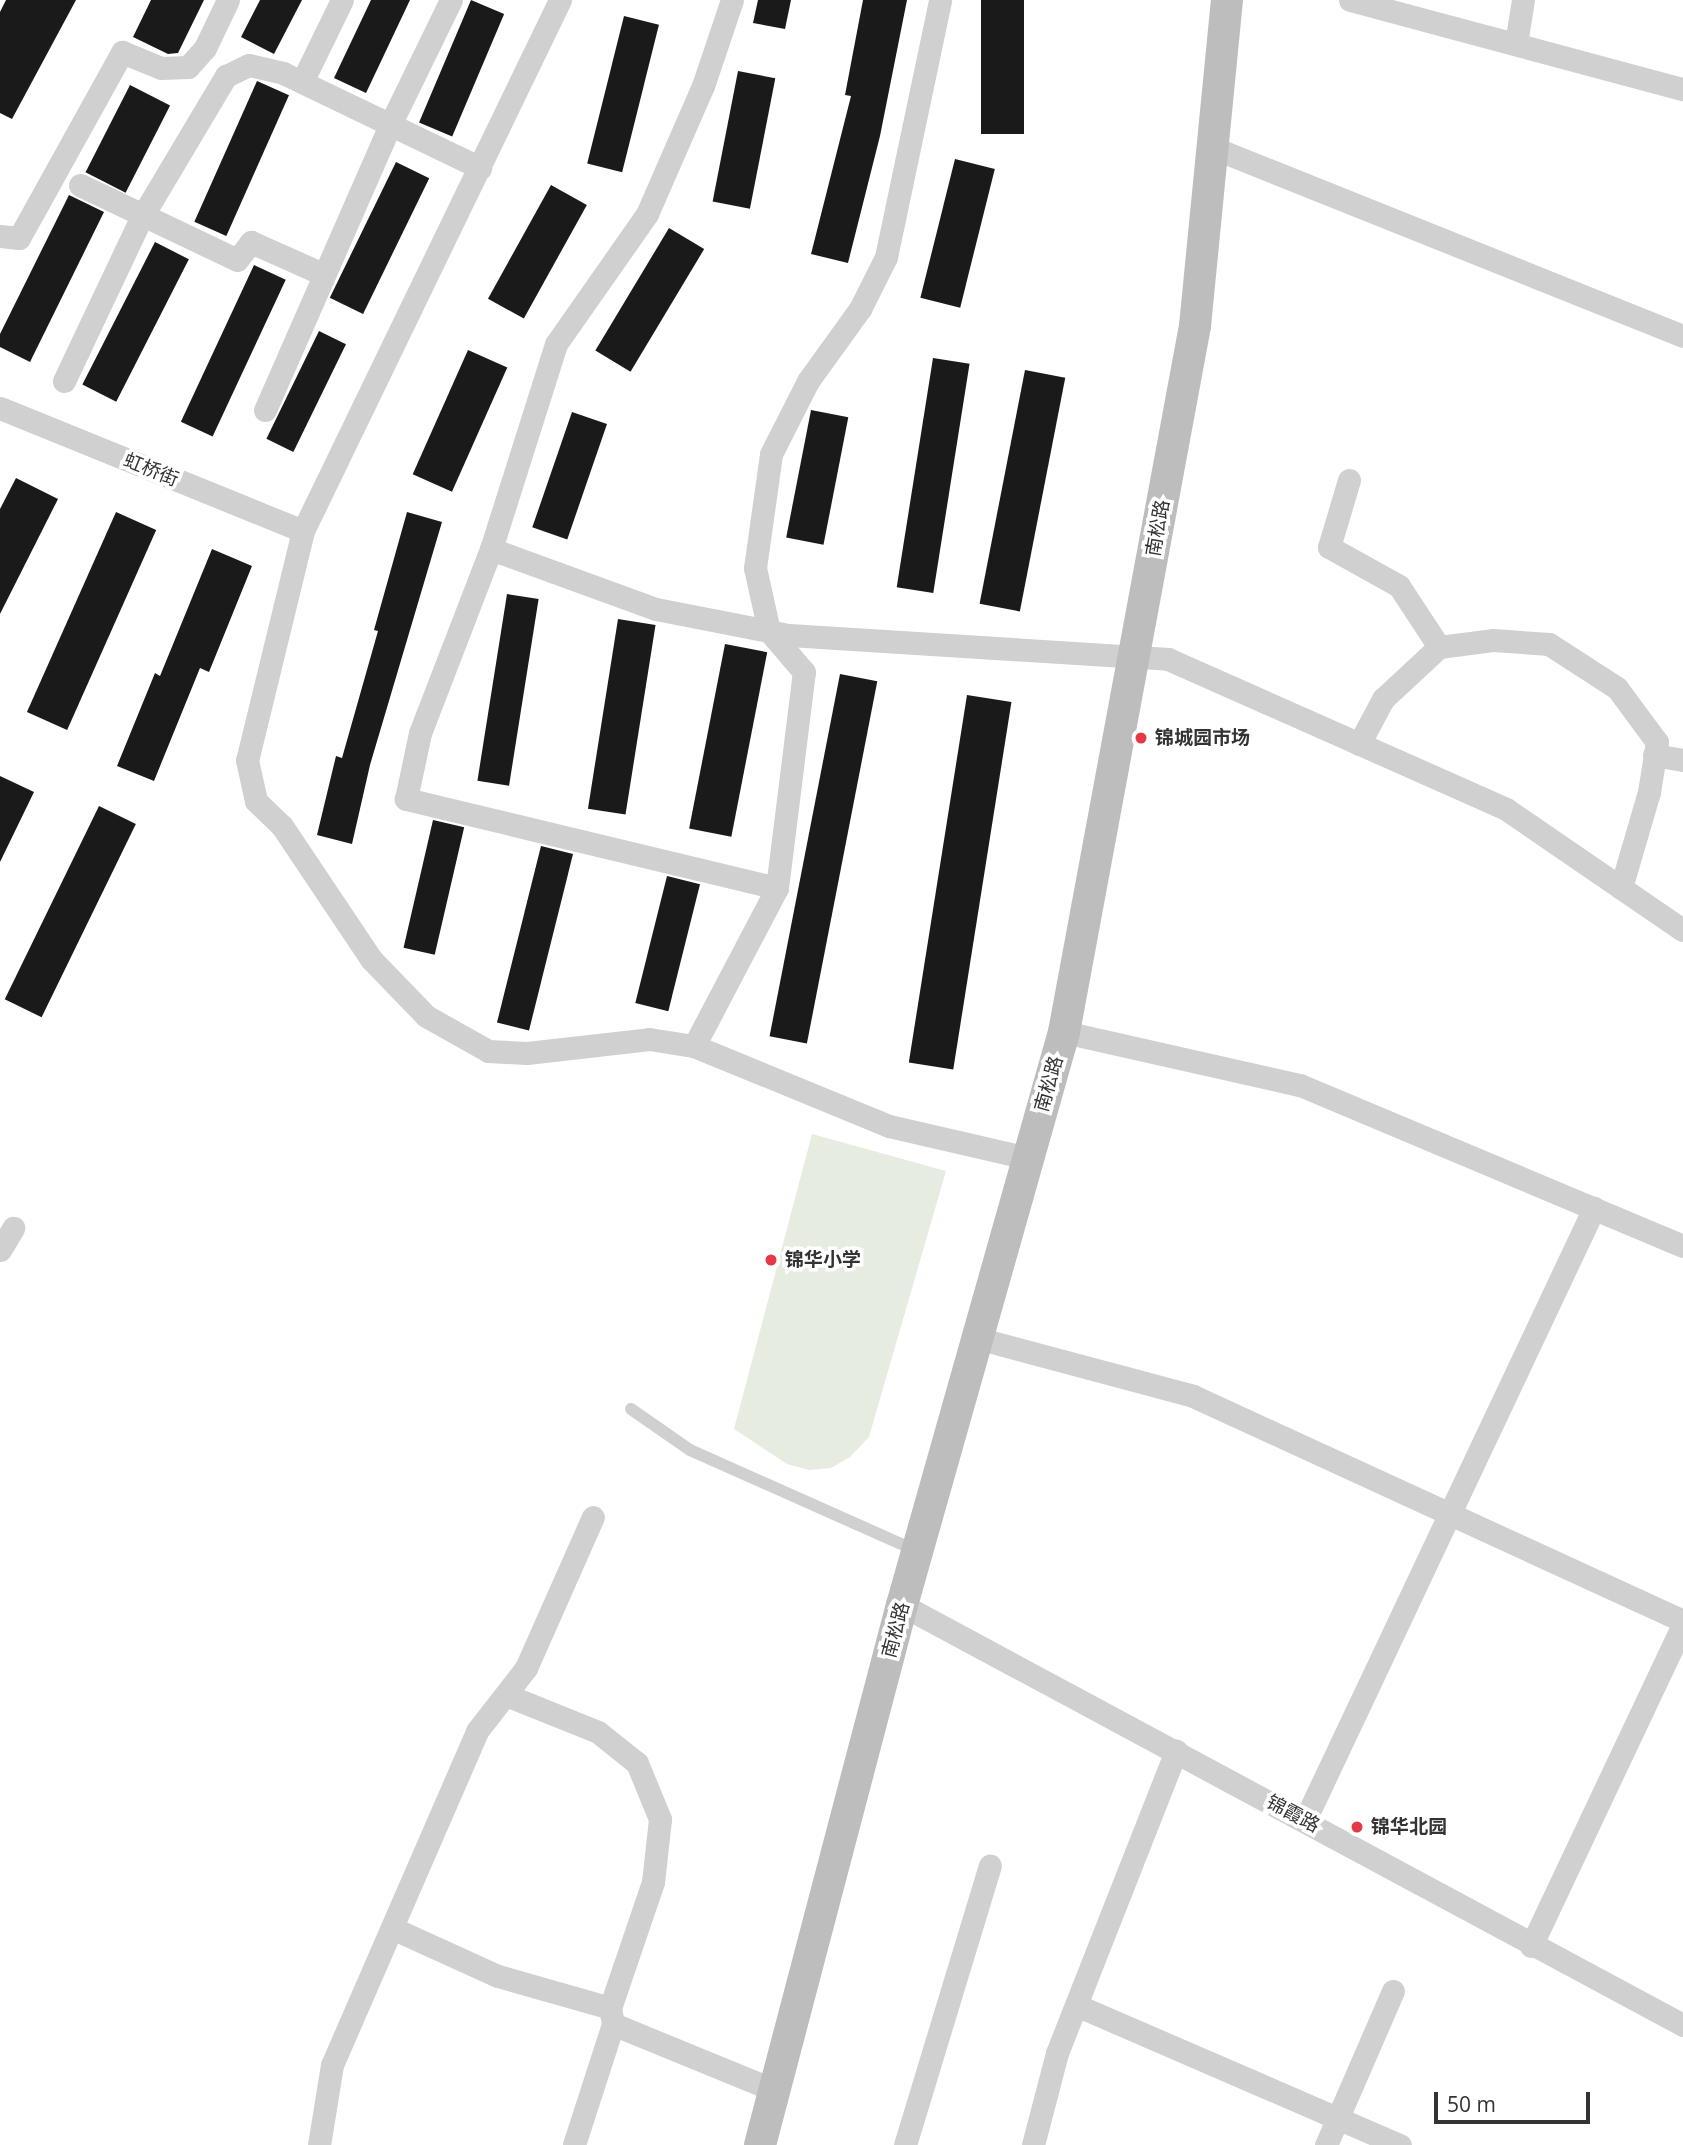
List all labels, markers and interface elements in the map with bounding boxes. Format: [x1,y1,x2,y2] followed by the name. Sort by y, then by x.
[120,449,182,491] street label: 虹桥街
[1142,498,1174,558] street label: 南松路
[1155,727,1250,749] place label: 锦城园市场
[1133,730,1149,746] marker: 锦城园市场
[1030,1053,1068,1115] street label: 南松路
[785,1249,861,1271] place label: 锦华小学
[763,1252,779,1268] marker: 锦华小学
[878,1600,914,1660] street label: 南松路
[1262,1791,1324,1837] street label: 锦霞路
[1371,1816,1447,1838] place label: 锦华北园
[1349,1819,1365,1835] marker: 锦华北园
[1438,2078,1594,2122] scale bar
[1447,2090,1496,2118] text: 50 m

